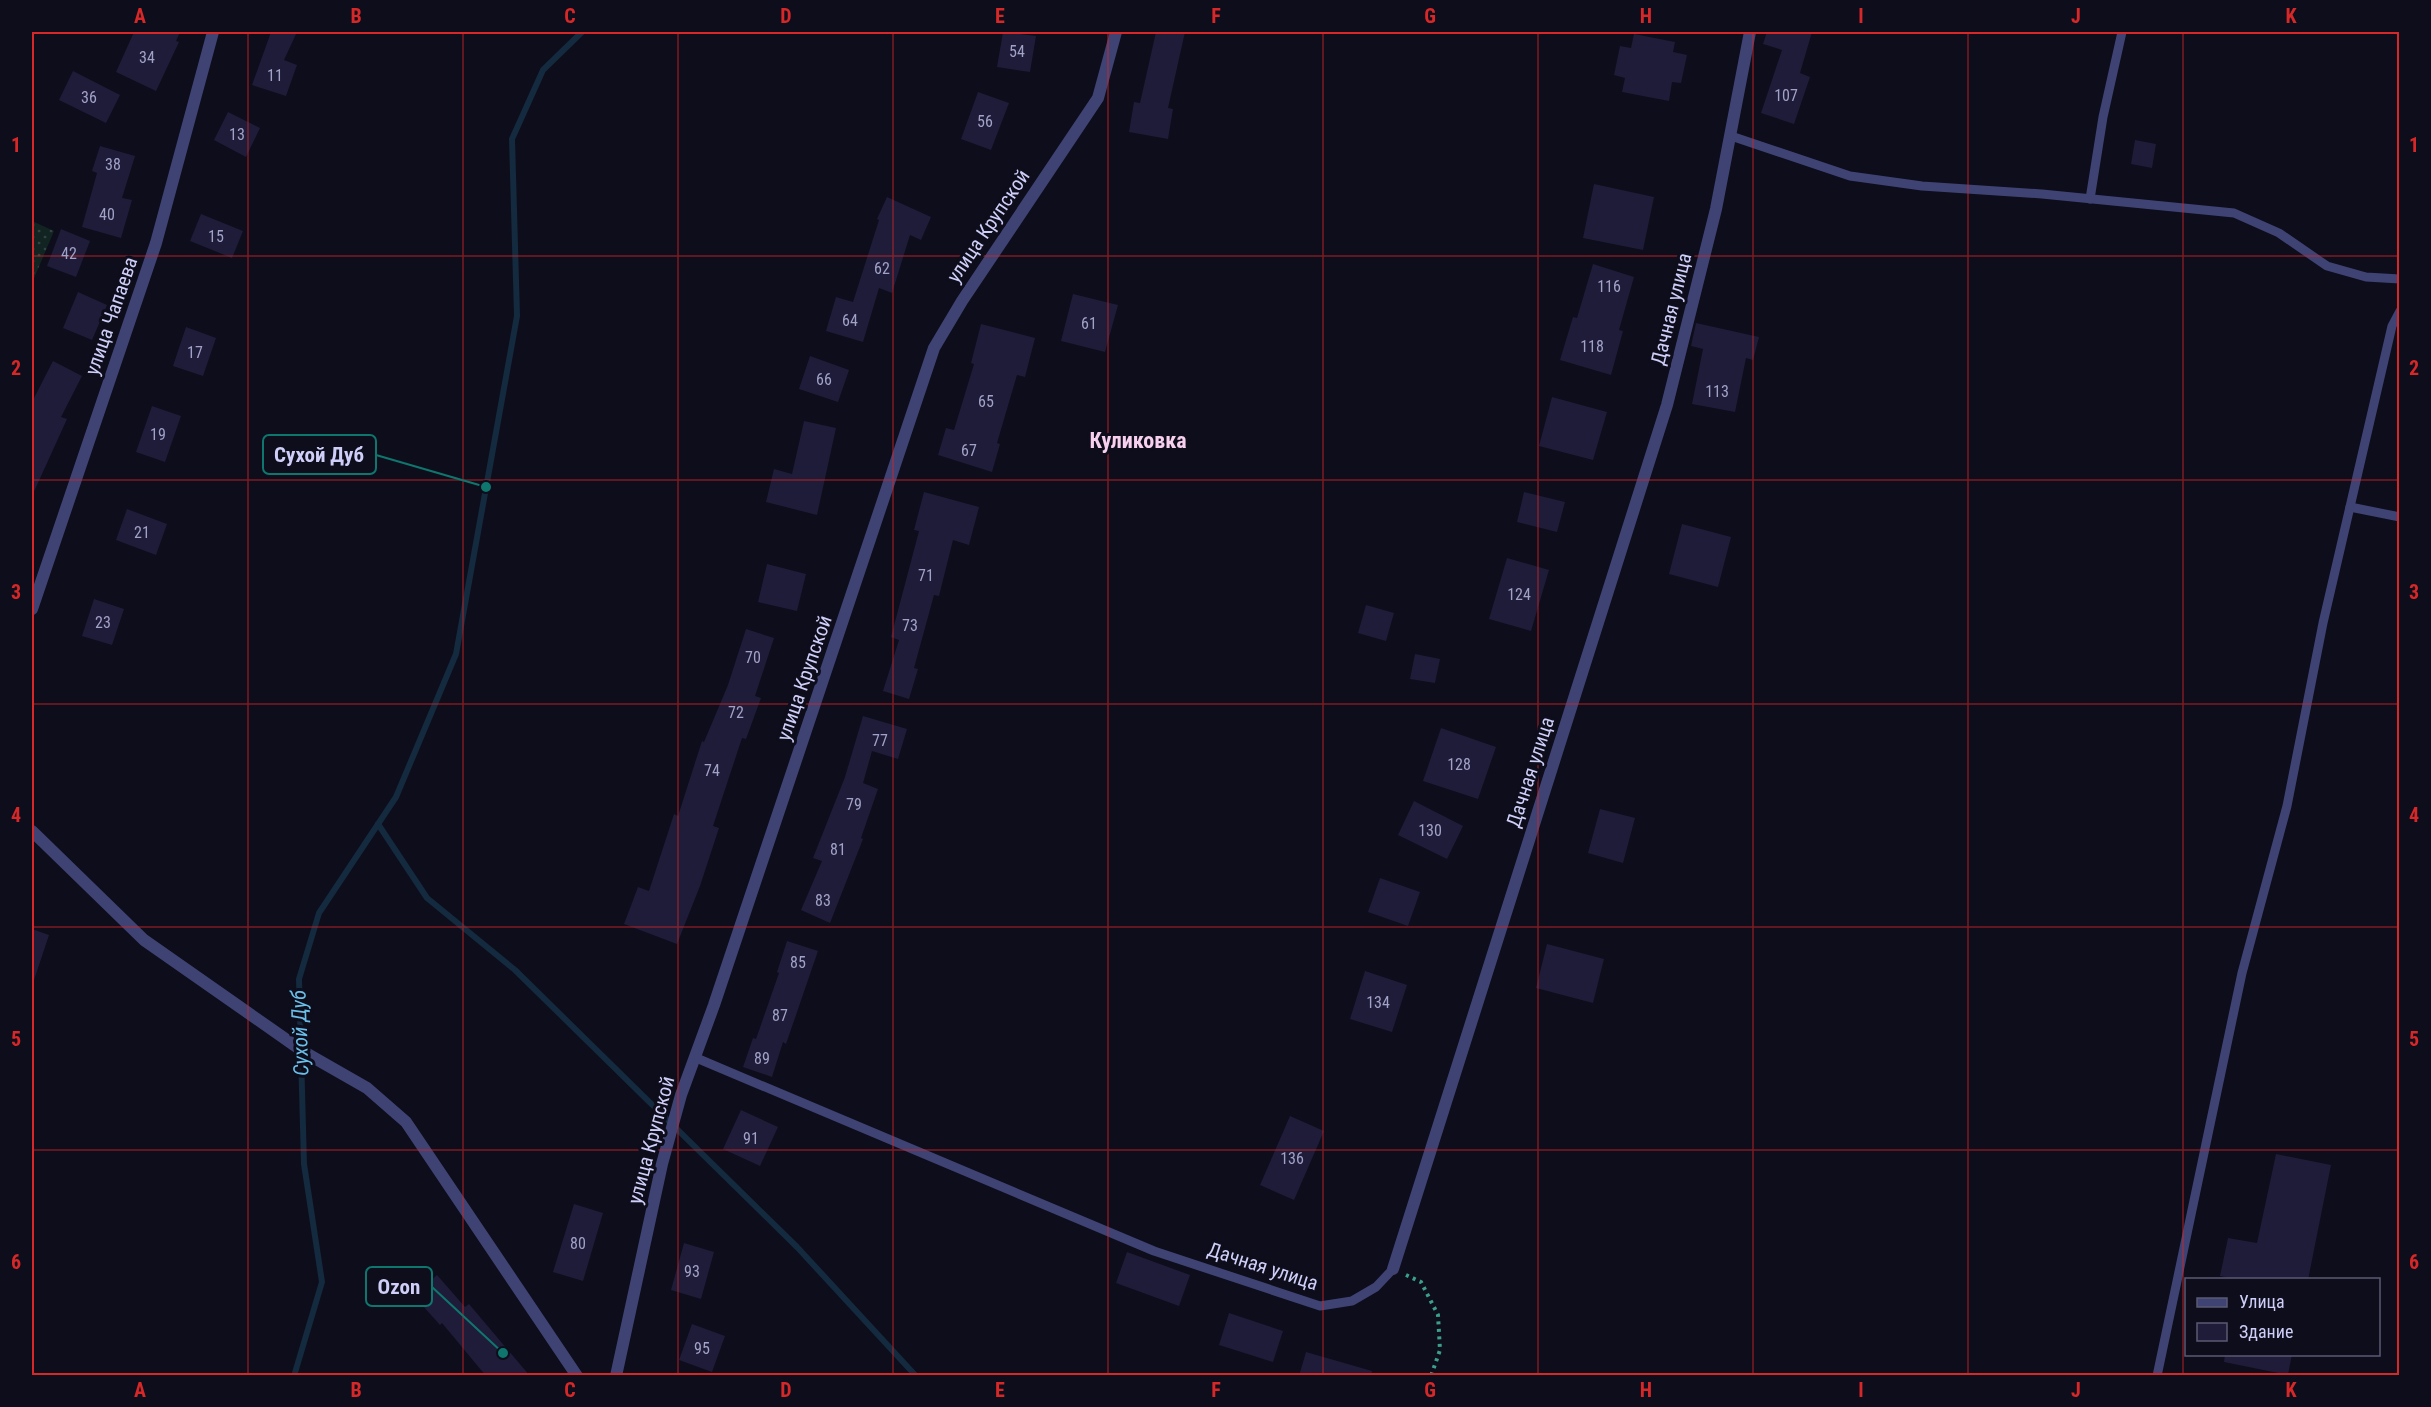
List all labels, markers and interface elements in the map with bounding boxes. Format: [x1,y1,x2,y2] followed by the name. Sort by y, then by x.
[134,4,146,28] text: A
[350,4,362,28] text: B
[564,4,576,28] text: C
[780,4,792,28] text: D
[995,4,1005,28] text: E
[1211,4,1221,28] text: F
[1424,4,1436,28] text: G
[1640,4,1652,28] text: H
[1858,4,1864,28] text: I
[2071,4,2081,28] text: J
[2285,4,2297,28] text: K
[1009,42,1025,61] house number: 54
[139,48,155,67] house number: 34
[267,66,283,85] house number: 11
[1774,86,1798,105] house number: 107
[81,88,97,107] house number: 36
[977,112,993,131] house number: 56
[229,125,245,144] house number: 13
[11,133,21,157] text: 1
[2409,133,2419,157] text: 1
[105,155,121,174] house number: 38
[941,165,1035,287] street label: улица Крупской
[99,205,115,224] house number: 40
[208,227,224,246] house number: 15
[61,244,77,263] house number: 42
[1645,250,1697,368] street label: Дачная улица
[80,254,142,378] street label: улица Чапаева
[874,259,890,278] house number: 62
[1597,277,1621,296] house number: 116
[842,311,858,330] house number: 64
[1081,314,1097,333] house number: 61
[1580,337,1604,356] house number: 118
[187,343,203,362] house number: 17
[11,356,21,380] text: 2
[2409,356,2419,380] text: 2
[816,370,832,389] house number: 66
[1705,382,1729,401] house number: 113
[978,392,994,411] house number: 65
[150,425,166,444] house number: 19
[1089,428,1187,453] district label: Куликовка
[263,435,376,474] callout: Сухой Дуб
[961,441,977,460] house number: 67
[274,443,364,467] text: Сухой Дуб
[134,523,150,542] house number: 21
[918,566,934,585] house number: 71
[11,580,21,604] text: 3
[2409,580,2419,604] text: 3
[1507,585,1531,604] house number: 124
[771,612,837,744] street label: улица Крупской
[95,613,111,632] house number: 23
[902,616,918,635] house number: 73
[745,648,761,667] house number: 70
[728,703,744,722] house number: 72
[1501,714,1559,830] street label: Дачная улица
[872,731,888,750] house number: 77
[1447,755,1471,774] house number: 128
[704,761,720,780] house number: 74
[846,795,862,814] house number: 79
[11,803,21,827] text: 4
[2409,803,2419,827] text: 4
[1418,821,1442,840] house number: 130
[830,840,846,859] house number: 81
[815,891,831,910] house number: 83
[790,953,806,972] house number: 85
[286,989,313,1076] water label: Сухой Дуб
[1366,993,1390,1012] house number: 134
[772,1006,788,1025] house number: 87
[11,1027,21,1051] text: 5
[2409,1027,2419,1051] text: 5
[754,1049,770,1068] house number: 89
[622,1074,680,1206] street label: улица Крупской
[743,1129,759,1148] house number: 91
[1280,1149,1304,1168] house number: 136
[570,1234,586,1253] house number: 80
[1205,1237,1321,1295] street label: Дачная улица
[11,1250,21,1274] text: 6
[2409,1250,2419,1274] text: 6
[684,1262,700,1281] house number: 93
[366,1267,432,1306] callout: Ozon
[378,1275,420,1299] text: Ozon
[2185,1278,2380,1356] legend
[2239,1291,2285,1312] text: Улица
[2239,1321,2293,1342] text: Здание
[694,1339,710,1358] house number: 95
[134,1378,146,1402] text: A
[350,1378,362,1402] text: B
[564,1378,576,1402] text: C
[780,1378,792,1402] text: D
[995,1378,1005,1402] text: E
[1211,1378,1221,1402] text: F
[1424,1378,1436,1402] text: G
[1640,1378,1652,1402] text: H
[1858,1378,1864,1402] text: I
[2071,1378,2081,1402] text: J
[2285,1378,2297,1402] text: K

